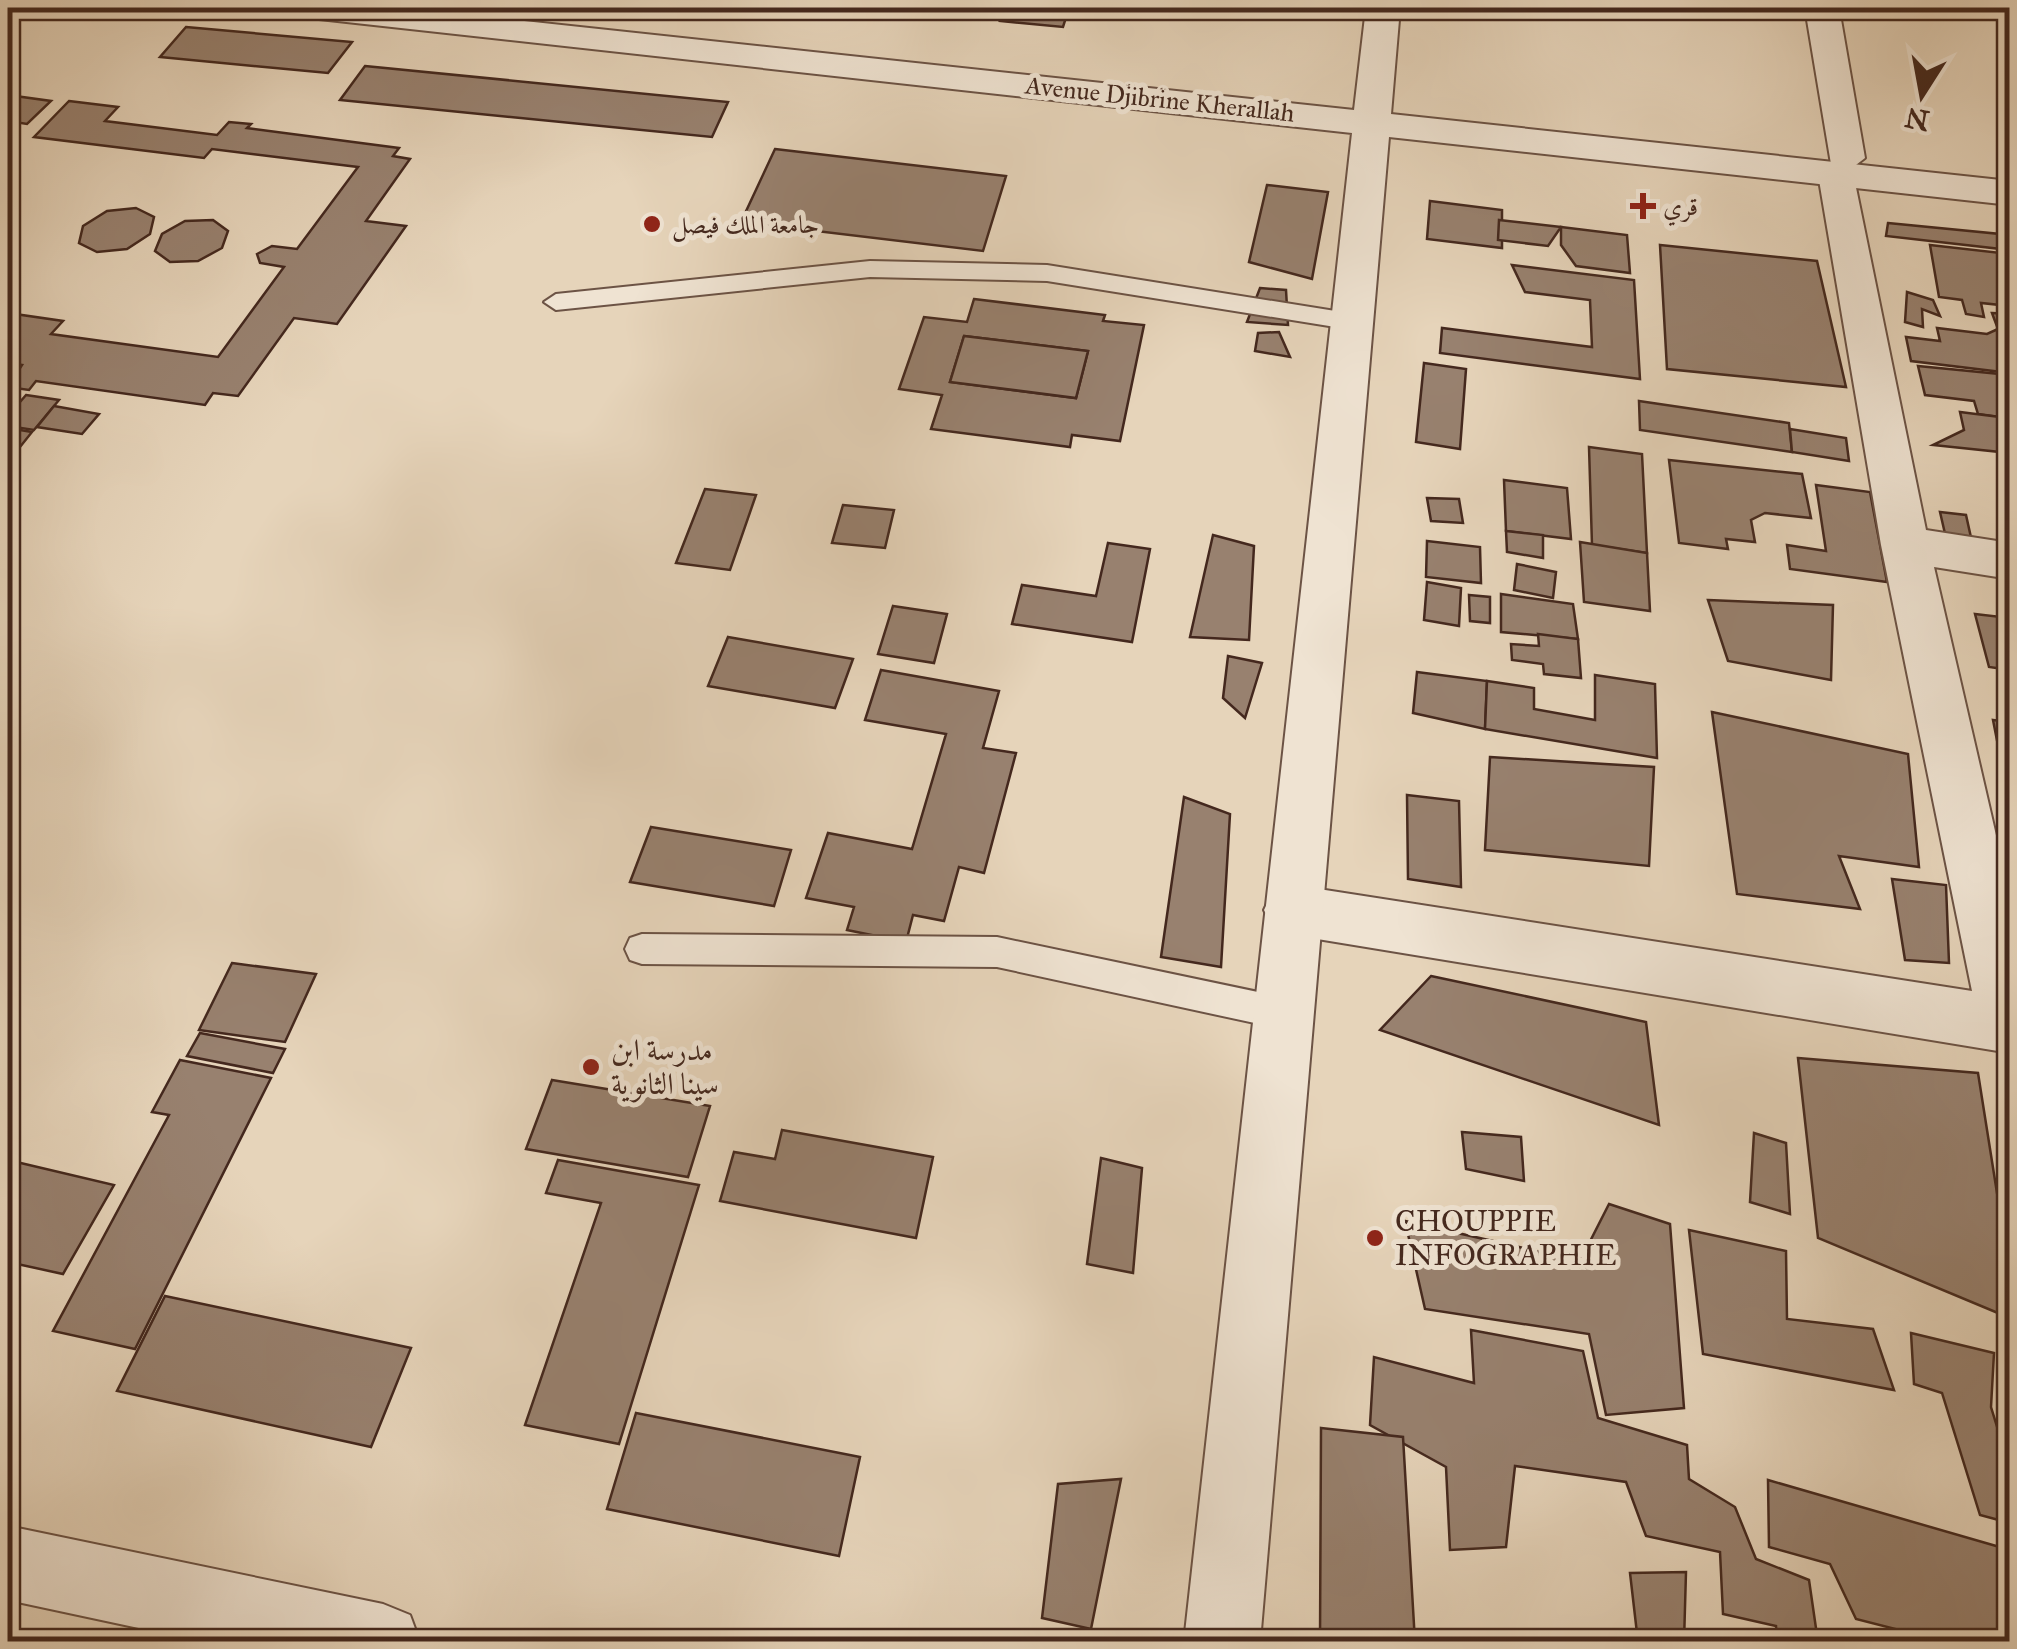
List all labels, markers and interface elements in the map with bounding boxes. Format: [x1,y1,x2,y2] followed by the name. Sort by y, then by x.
[1872,45,1972,145] north arrow
[1023,69,1296,129] street label: Avenue Djibrine Kherallah
[1902,100,1932,138] text: N
[1663,191,1698,226] place label: قري
[1632,195,1654,217] marker: قري
[672,209,819,242] place label: جامعة الملك فيصل
[641,213,663,235] marker: جامعة الملك فيصل
[611,1032,719,1103] place label: مدرسة ابن سينا الثانوية
[580,1056,602,1078] marker: مدرسة ابن سينا الثانوية
[1395,1203,1617,1273] place label: CHOUPPIE INFOGRAPHIE
[1364,1227,1386,1249] marker: CHOUPPIE INFOGRAPHIE

